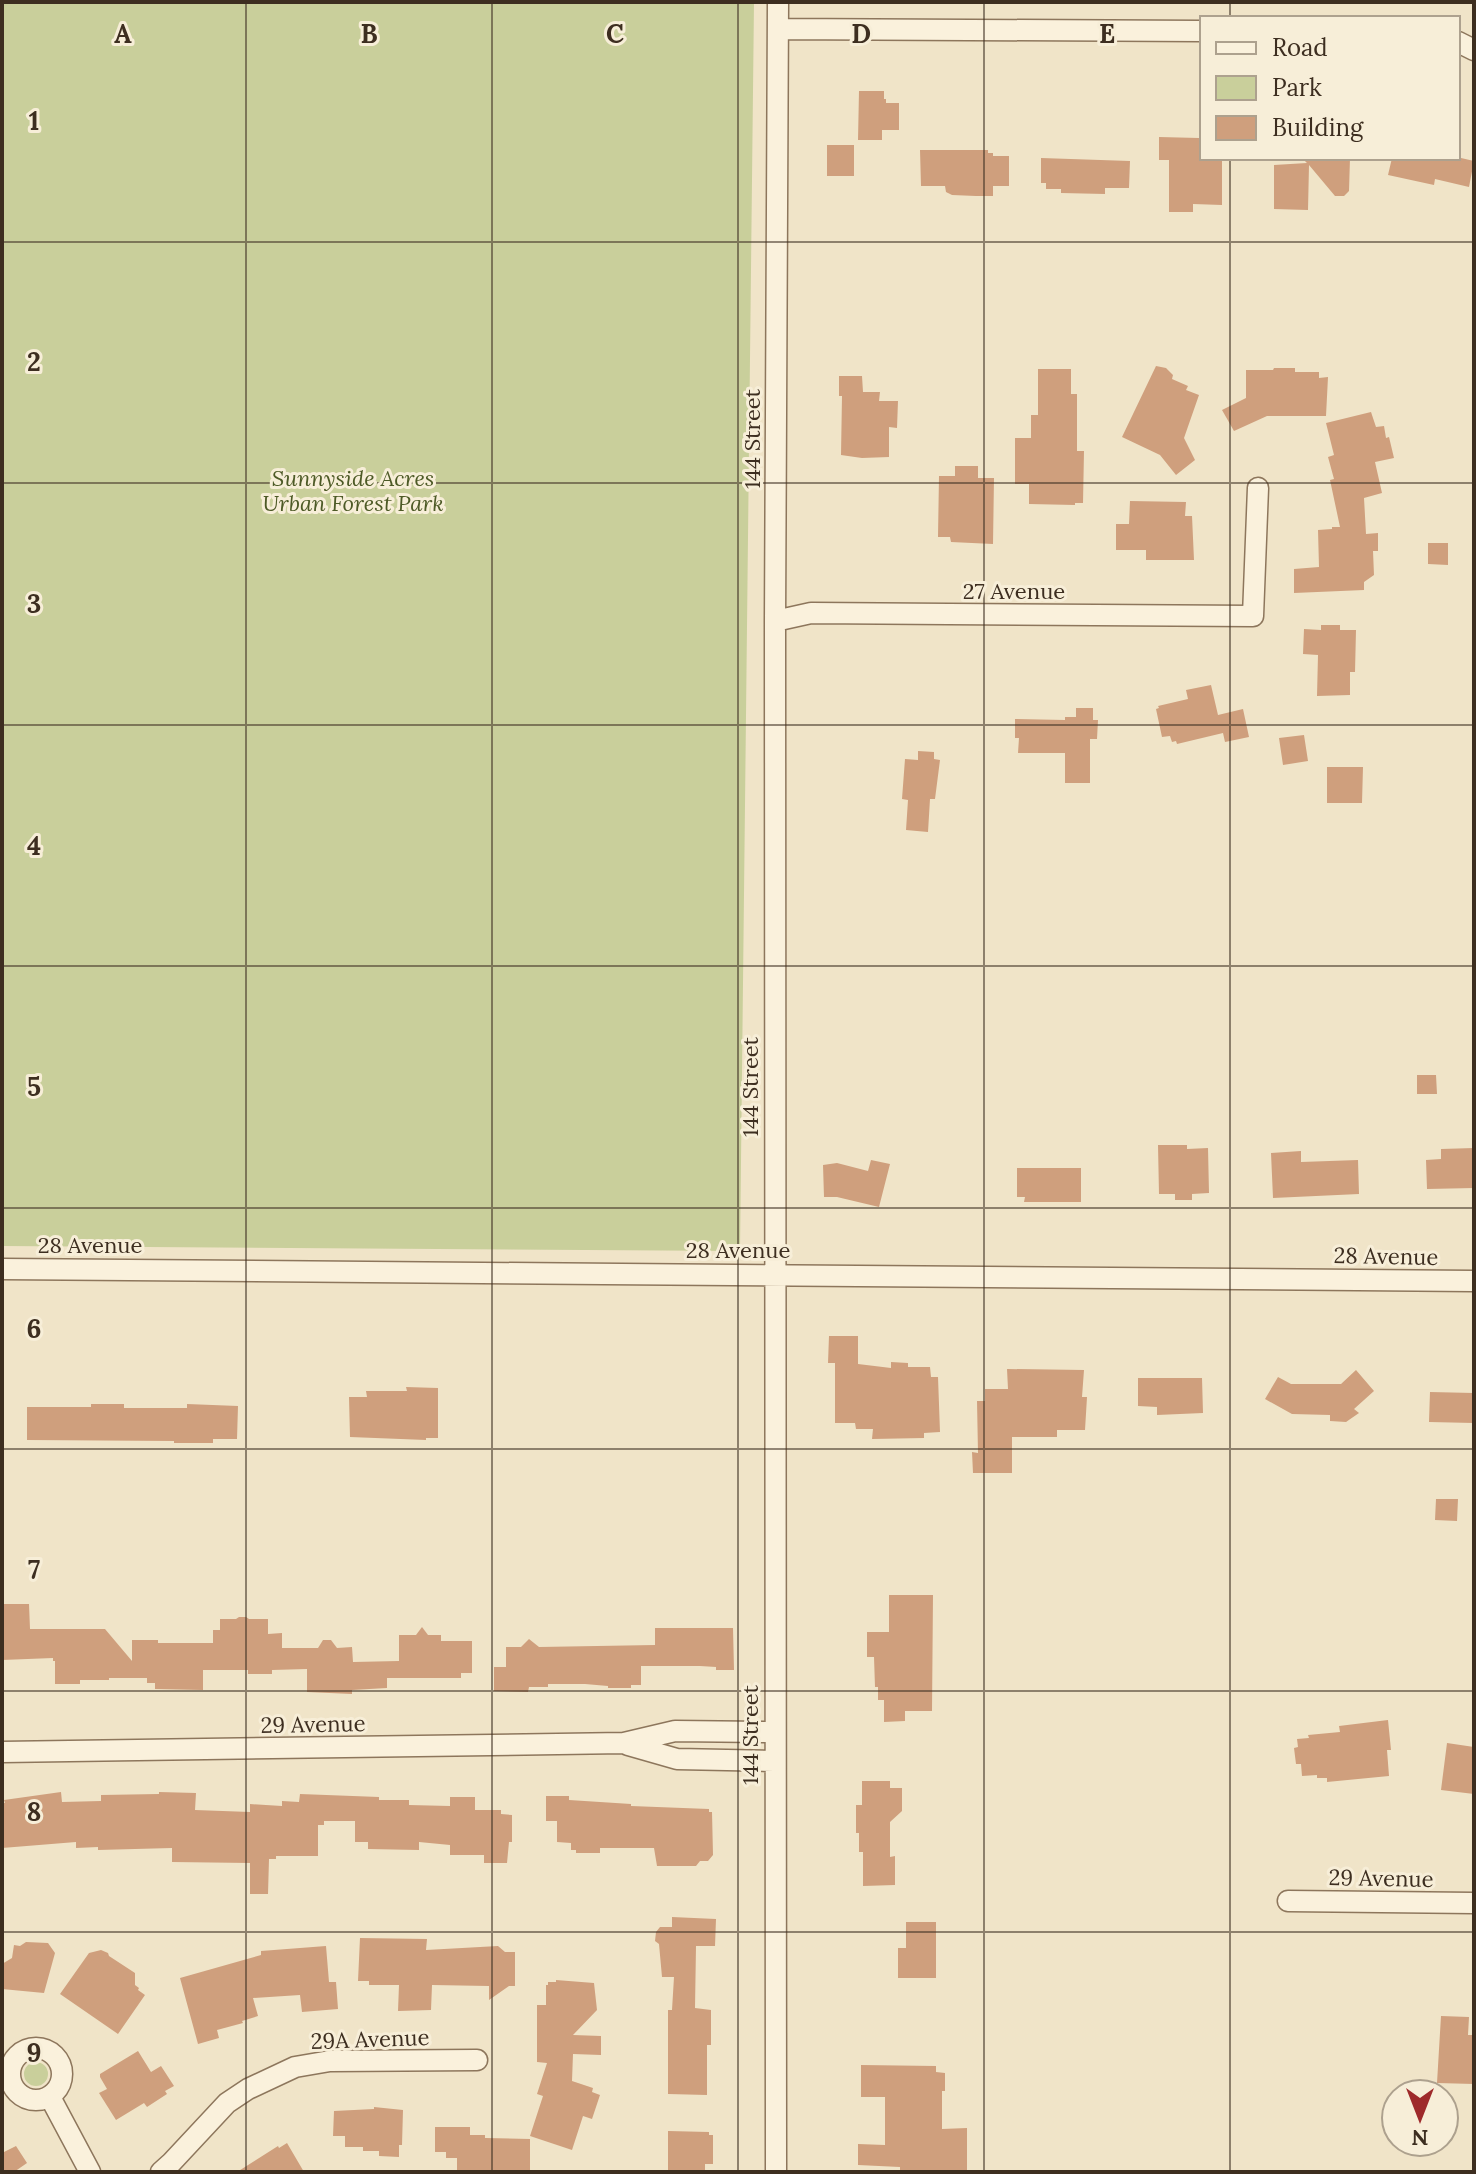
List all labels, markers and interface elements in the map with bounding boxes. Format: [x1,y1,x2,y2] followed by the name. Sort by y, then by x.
[1200,16,1460,160] legend
[114,17,132,50] text: A
[360,17,378,50] text: B
[606,17,624,50] text: C
[851,17,871,50] text: D
[1099,17,1115,50] text: E
[1272,32,1328,63] text: Road
[1272,72,1322,103] text: Park
[29,104,39,137] text: 1
[1272,112,1364,143] text: Building
[27,345,41,378] text: 2
[738,389,766,489] street label: 144 Street
[262,464,444,517] park label: Sunnyside Acres Urban Forest Park
[963,577,1065,605] street label: 27 Avenue
[27,587,41,620] text: 3
[27,829,41,862] text: 4
[736,1037,764,1137] street label: 144 Street
[27,1070,41,1103] text: 5
[38,1231,142,1259] street label: 28 Avenue
[686,1236,790,1264] street label: 28 Avenue
[1333,1241,1439,1271] street label: 28 Avenue
[27,1312,41,1345] text: 6
[28,1553,40,1586] text: 7
[736,1685,764,1785] street label: 144 Street
[260,1709,366,1739] street label: 29 Avenue
[27,1795,41,1828] text: 8
[1328,1863,1434,1893] street label: 29 Avenue
[310,2023,430,2055] street label: 29A Avenue
[27,2036,41,2069] text: 9
[1380,2078,1460,2158] north arrow
[1411,2124,1429,2152] text: N

